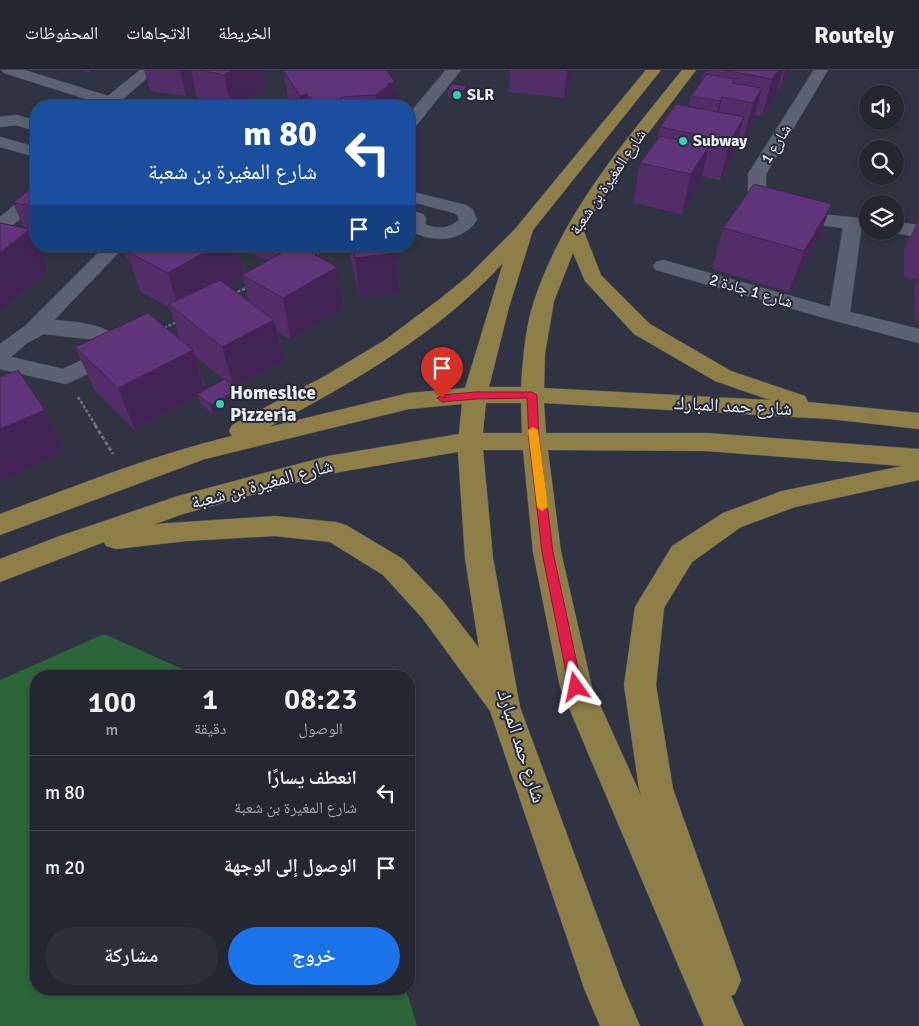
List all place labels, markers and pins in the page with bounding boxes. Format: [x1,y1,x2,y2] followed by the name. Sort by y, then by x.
[467,85,494,105] place label: SLR
[451,89,463,101] marker: SLR
[693,131,747,151] place label: Subway
[677,135,689,147] marker: Subway
[421,347,463,398] pin
[230,381,316,427] place label: Homeslice Pizzeria
[214,398,226,410] marker: Homeslice Pizzeria

